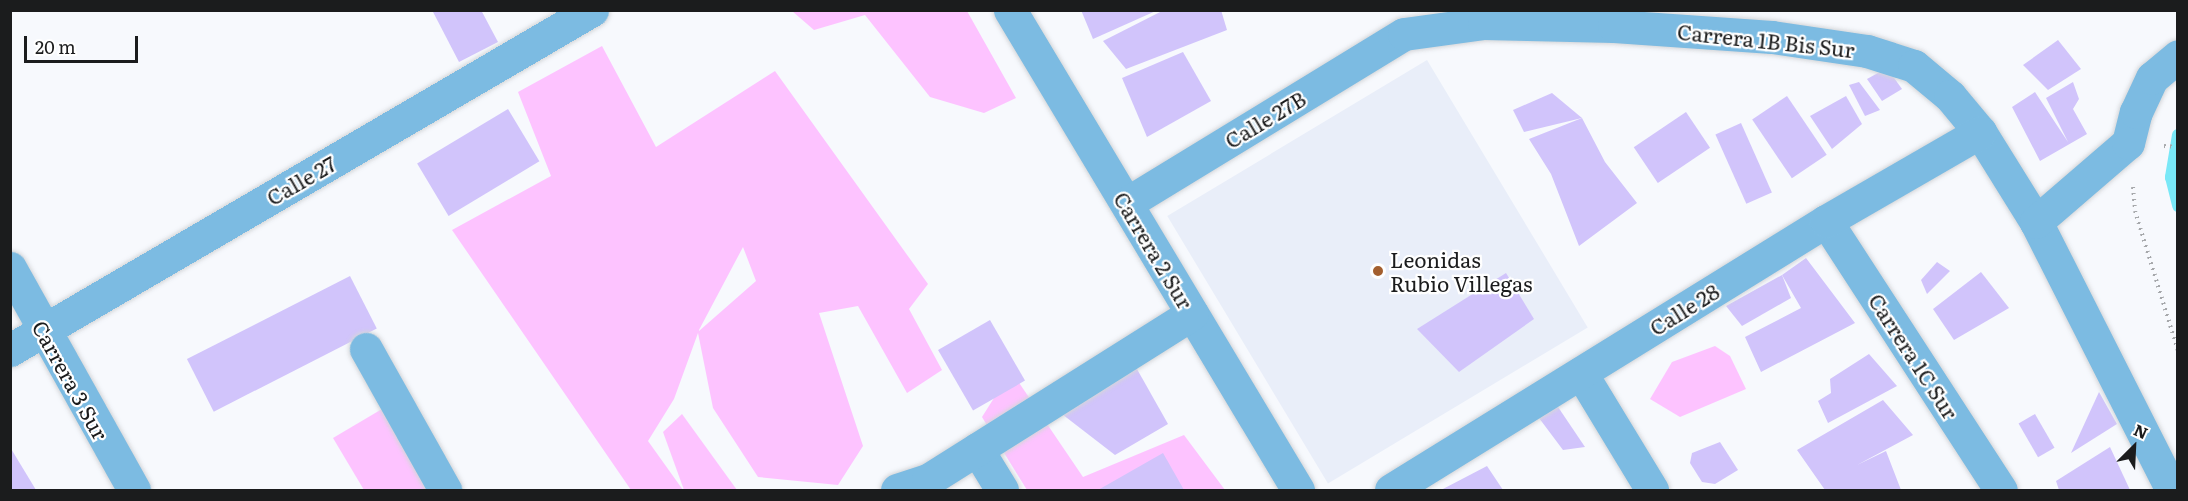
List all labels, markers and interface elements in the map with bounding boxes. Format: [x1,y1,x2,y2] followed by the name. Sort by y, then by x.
[1676,18,1856,62] street label: Carrera 1B Bis Sur
[27,24,141,62] scale bar
[35,33,76,60] text: 20 m
[1220,85,1310,153] street label: Calle 27B
[262,150,340,210] street label: Calle 27
[1109,187,1199,313] street label: Carrera 2 Sur
[1390,246,1532,296] place label: Leonidas Rubio Villegas
[1371,264,1385,278] marker: Leonidas Rubio Villegas
[1645,278,1723,340] street label: Calle 28
[1864,289,1964,423] street label: Carrera 1C Sur
[28,316,114,444] street label: Carrera 3 Sur
[2104,417,2164,477] north arrow
[2130,417,2152,444] text: N

